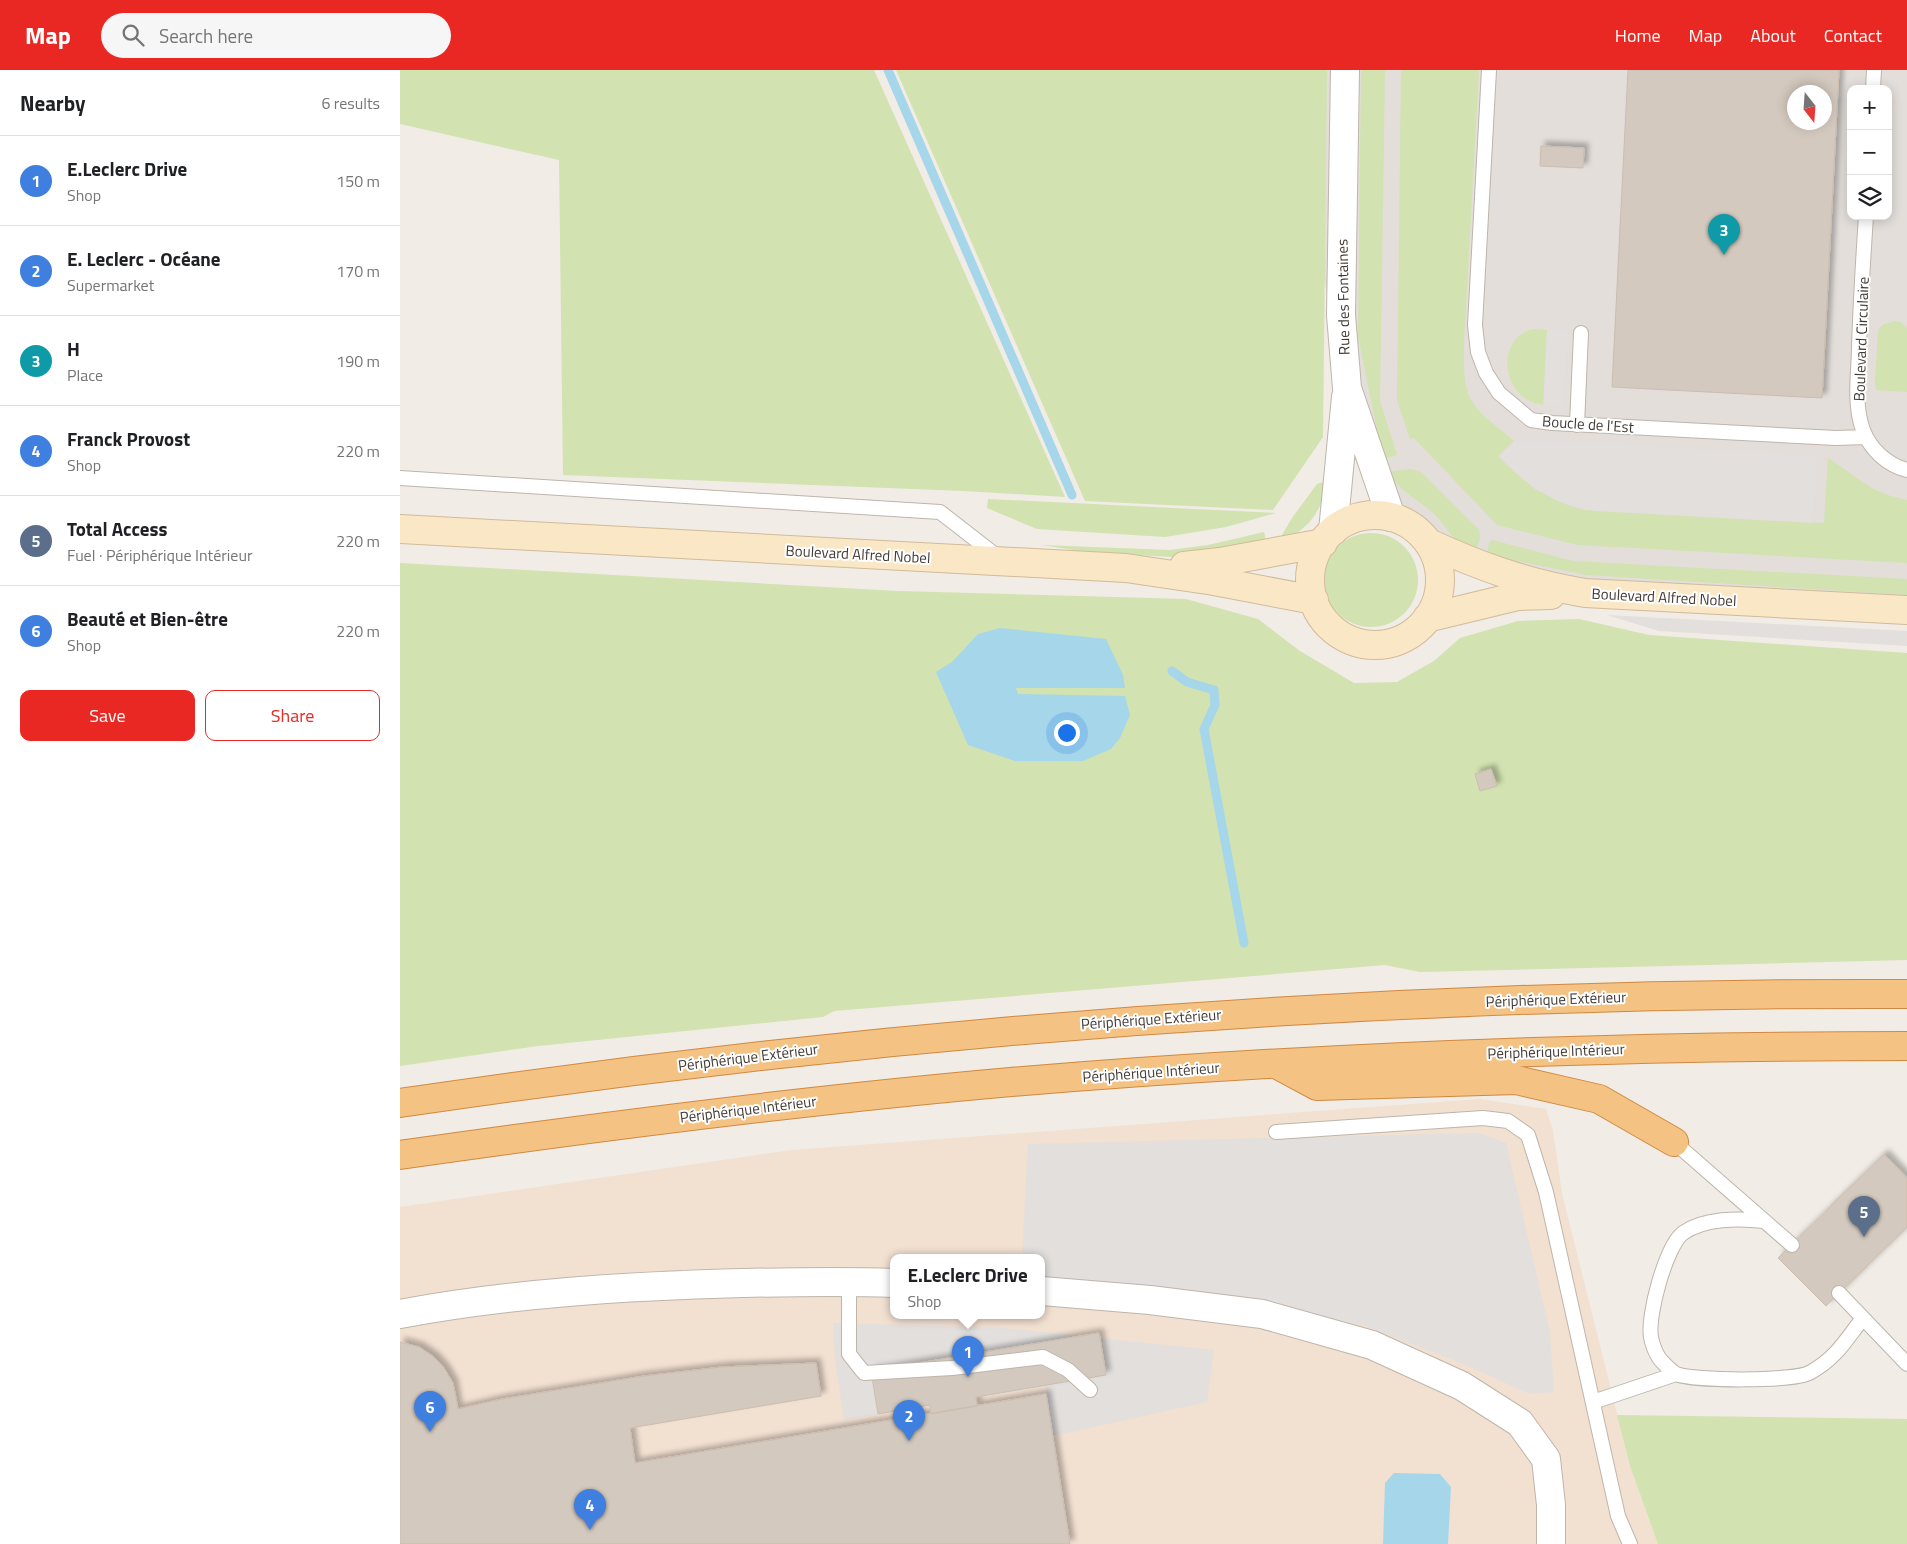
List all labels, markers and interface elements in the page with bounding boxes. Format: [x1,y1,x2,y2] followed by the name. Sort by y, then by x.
[101,13,451,58] search box
[25,17,71,53] text: Map
[119,21,147,49] icon: search
[159,21,253,50] text: Search here
[1615,22,1661,49] text: Home
[1689,22,1722,49] text: Map
[1750,22,1796,49] text: About
[1824,22,1882,49] text: Contact
[1787,85,1832,130] north arrow
[1847,85,1892,220] map controls
[1847,85,1892,130] button: +
[20,87,85,119] text: Nearby
[321,91,380,115] text: 6 results
[1847,130,1892,175] button: −
[67,154,187,183] text: E.Leclerc Drive
[32,169,40,193] text: 1
[336,169,380,193] text: 150 m
[1847,175,1892,220] button: layers
[67,183,101,207] text: Shop
[1708,214,1740,255] pin: 3
[1330,239,1356,355] street label: Rue des Fontaines
[67,244,221,273] text: E. Leclerc - Océane
[32,259,40,283] text: 2
[336,259,380,283] text: 170 m
[67,273,154,297] text: Supermarket
[1847,276,1875,402] street label: Boulevard Circulaire
[67,334,80,363] text: H
[32,349,40,373] text: 3
[336,349,380,373] text: 190 m
[67,363,103,387] text: Place
[1541,409,1635,439] street label: Boucle de l'Est
[67,424,190,453] text: Franck Provost
[32,439,40,463] text: 4
[336,439,380,463] text: 220 m
[67,453,101,477] text: Shop
[67,514,168,543] text: Total Access
[32,529,40,553] text: 5
[336,529,380,553] text: 220 m
[785,539,931,569] street label: Boulevard Alfred Nobel
[67,543,252,567] text: Fuel · Périphérique Intérieur
[1591,582,1737,612] street label: Boulevard Alfred Nobel
[67,604,228,633] text: Beauté et Bien-être
[32,619,40,643] text: 6
[336,619,380,643] text: 220 m
[67,633,101,657] text: Shop
[20,690,195,741] button: Save
[205,690,380,741] button: Share
[1054,720,1080,746] your location
[1485,985,1627,1013] street label: Périphérique Extérieur
[1080,1003,1222,1035] street label: Périphérique Extérieur
[677,1037,819,1077] street label: Périphérique Extérieur
[1487,1037,1625,1065] street label: Périphérique Intérieur
[1082,1056,1220,1088] street label: Périphérique Intérieur
[678,1089,818,1129] street label: Périphérique Intérieur
[1848,1196,1880,1237] pin: 5
[890,1254,1045,1319] popup
[907,1260,1028,1289] text: E.Leclerc Drive
[907,1289,942,1313] text: Shop
[952,1336,984,1377] pin: 1
[414,1391,446,1432] pin: 6
[893,1400,925,1441] pin: 2
[574,1489,606,1530] pin: 4

